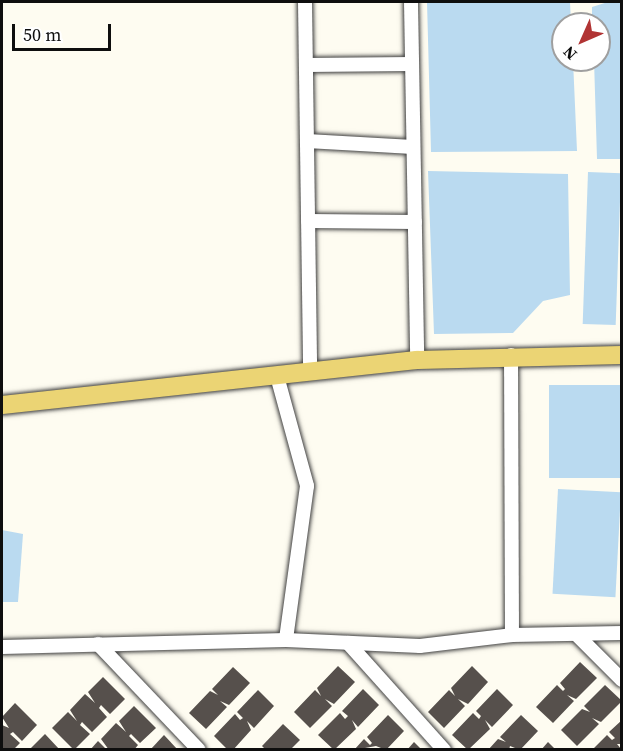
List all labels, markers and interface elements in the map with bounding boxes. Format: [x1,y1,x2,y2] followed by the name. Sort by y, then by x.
[15,12,114,50] scale bar
[551,12,611,72] north arrow
[23,22,61,47] text: 50 m
[558,41,582,65] text: N

